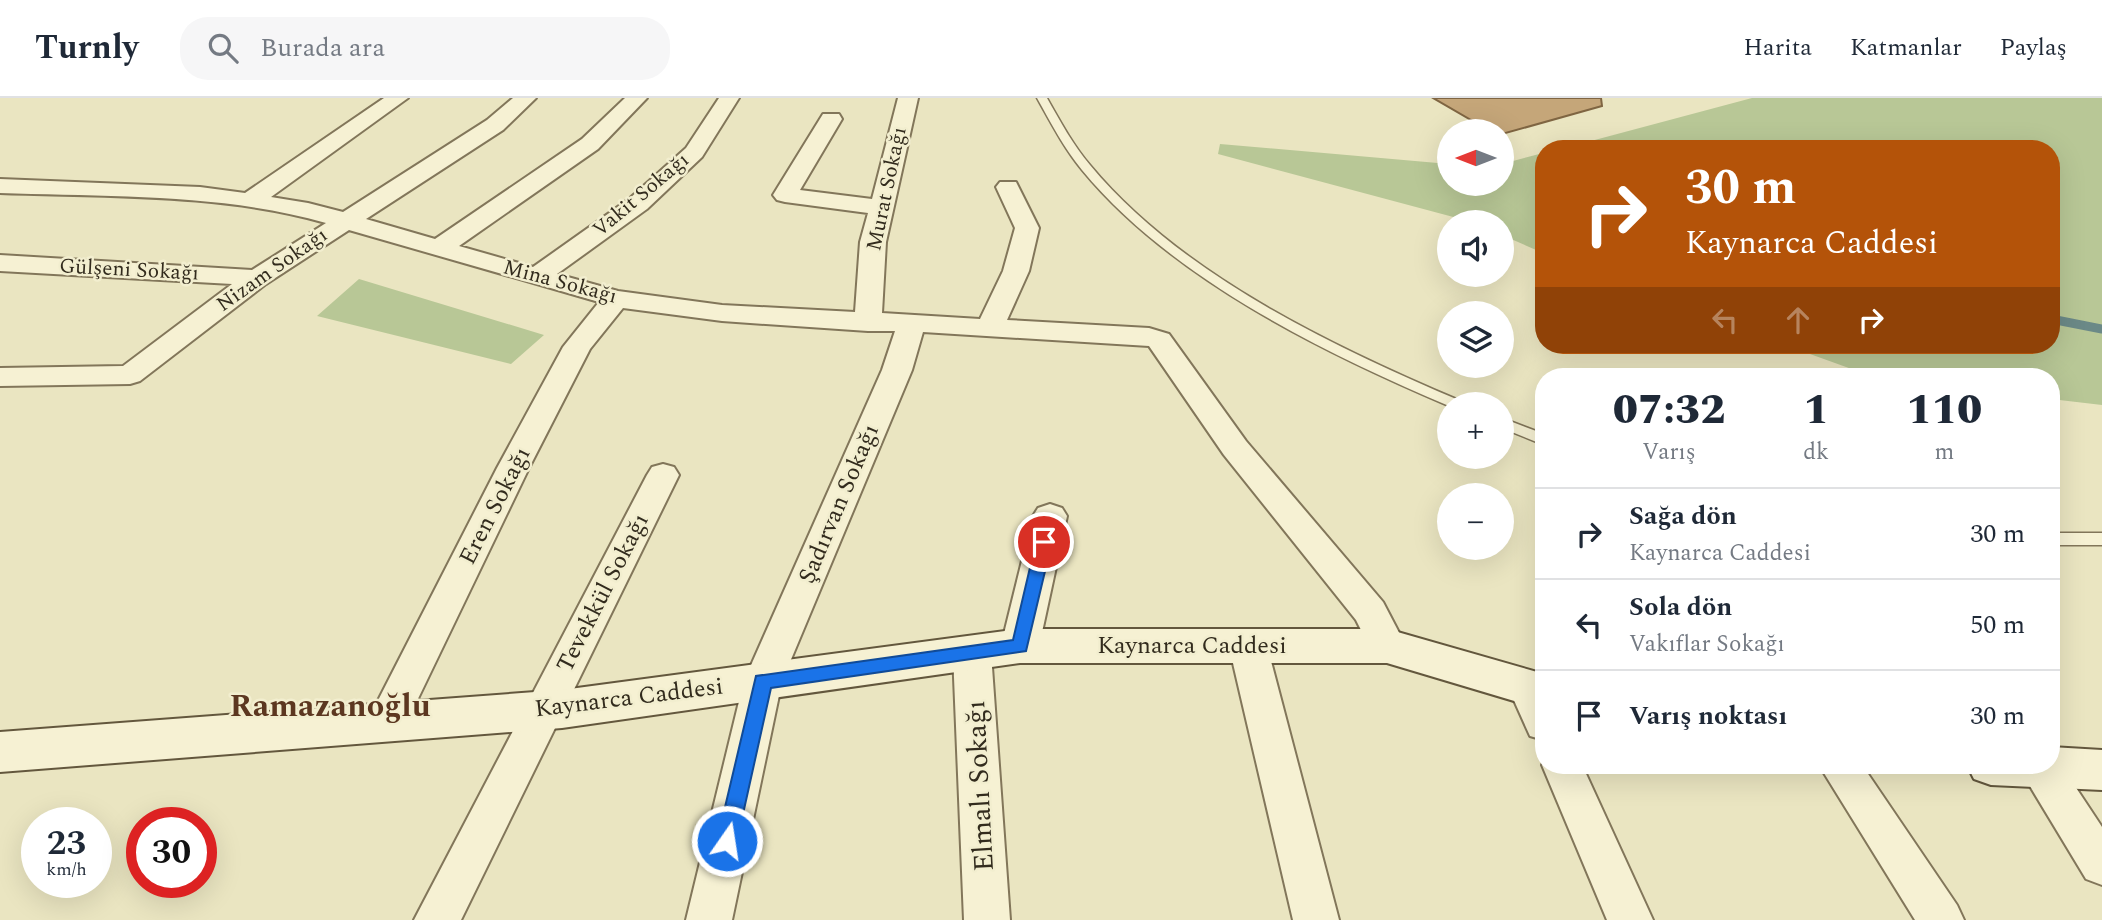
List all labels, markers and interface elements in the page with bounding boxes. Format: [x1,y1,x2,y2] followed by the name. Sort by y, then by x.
[180,17,670,80] search box
[35,23,138,73] text: Turnly
[260,28,385,68] text: Burada ara
[204,29,242,67] icon: search
[1744,30,1812,66] text: Harita
[1850,30,1962,66] text: Katmanlar
[2000,30,2067,66] text: Paylaş
[1437,119,1514,196] north arrow
[1437,119,1514,560] map controls
[858,124,916,254] street label: Murat Sokağı
[586,145,696,245] street label: Vakit Sokağı
[1685,151,1796,226] text: 30 m
[1570,168,1661,259] icon: right
[1437,210,1514,287] button: sound
[1685,219,1938,268] text: Kaynarca Caddesi
[210,220,334,320] street label: Nizam Sokağı
[58,250,200,290] street label: Gülşeni Sokağı
[499,251,621,313] street label: Mina Sokağı
[1437,301,1514,378] button: layers
[1706,301,1744,339] icon: left
[1779,301,1817,339] icon: ahead
[1852,301,1890,339] icon: right
[1613,379,1725,442] text: 07:32
[1803,379,1829,442] text: 1
[1907,379,1982,442] text: 110
[1437,392,1514,469] button: +
[789,419,889,589] street label: Şadırvan Sokağı
[1642,435,1696,470] text: Varış
[1803,435,1829,470] text: dk
[1935,435,1954,470] text: m
[450,441,540,571] street label: Eren Sokağı
[1437,483,1514,560] button: −
[1629,496,1737,536] text: Sağa dön
[547,507,659,679] street label: Tevekkül Sokağı
[1014,512,1074,572] pin
[1970,514,2025,554] text: 30 m
[1570,515,1608,553] icon: right
[1025,523,1063,561] icon: arrive
[1629,536,1811,571] text: Kaynarca Caddesi
[1629,587,1732,627] text: Sola dön
[1970,605,2025,645] text: 50 m
[1570,606,1608,644] icon: left
[1629,627,1785,662] text: Vakıflar Sokağı
[1097,628,1287,664] street label: Kaynarca Caddesi
[533,669,725,727] street label: Kaynarca Caddesi
[229,682,431,731] district label: Ramazanoğlu
[1629,696,1787,736] text: Varış noktası
[1970,696,2025,736] text: 30 m
[1570,697,1608,735] icon: arrive
[954,699,1006,873] street label: Elmalı Sokağı
[690,804,764,878] position arrow
[126,807,217,898] speed limit sign: 30
[47,817,86,870] text: 23
[46,856,87,883] text: km/h

